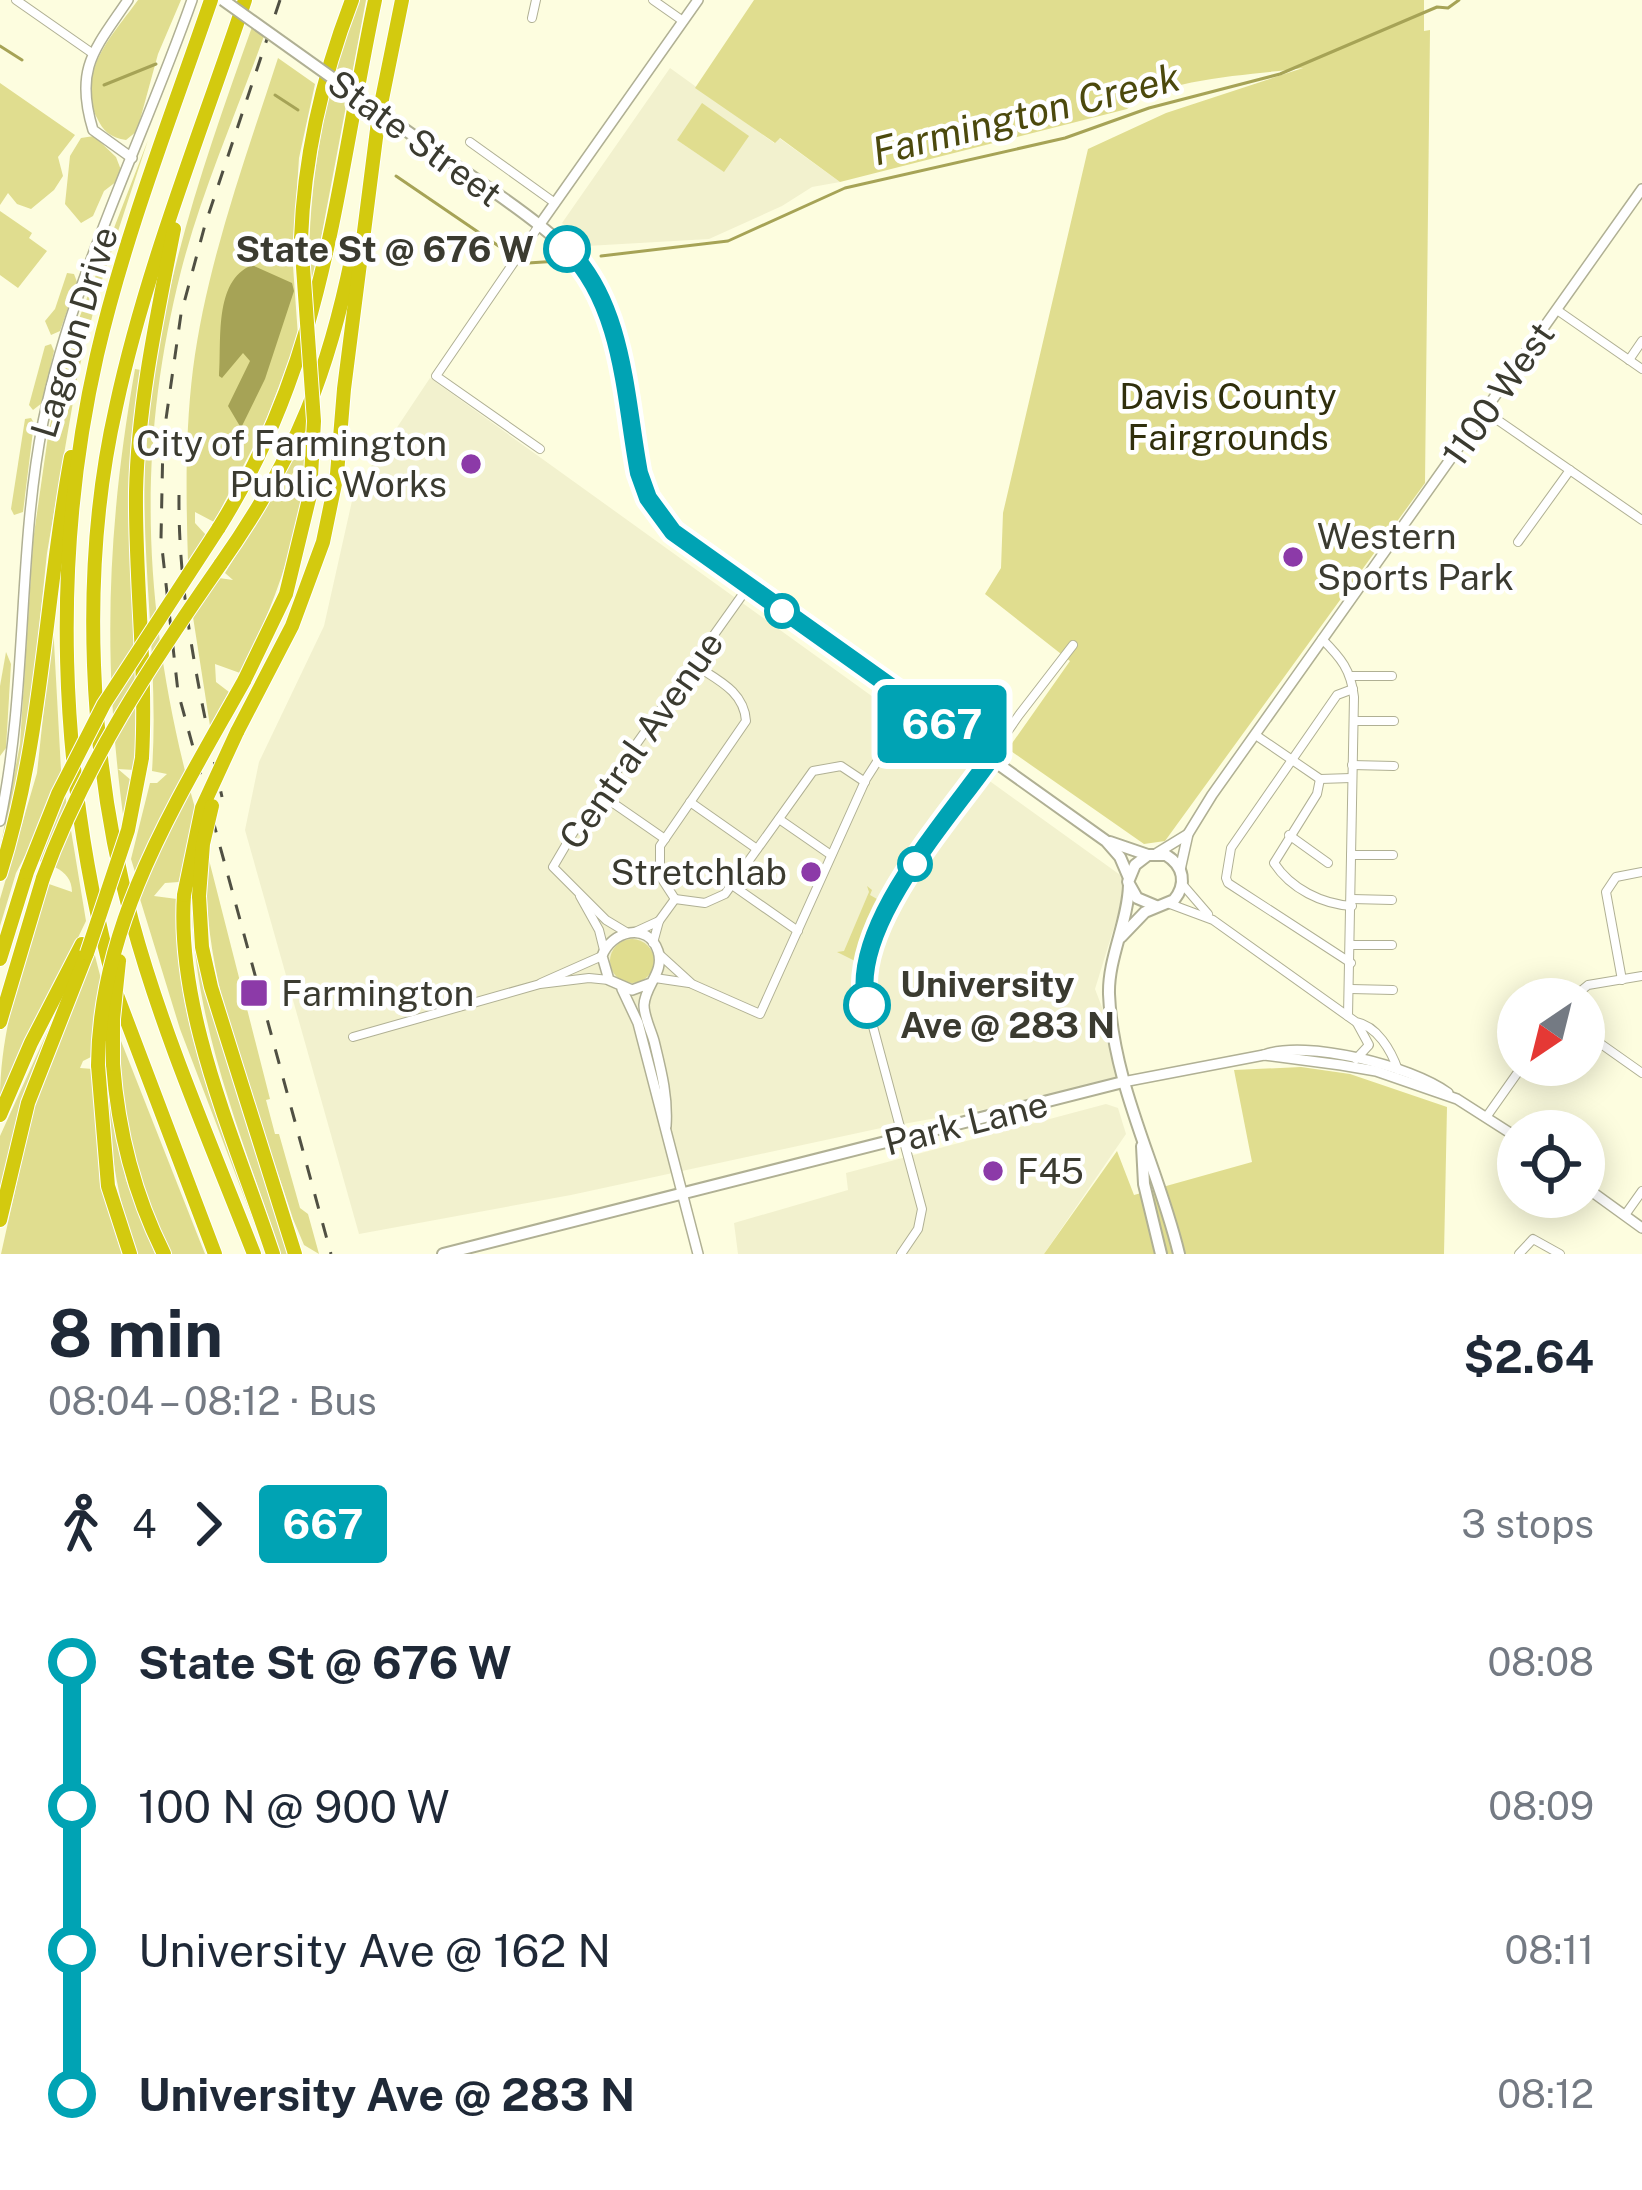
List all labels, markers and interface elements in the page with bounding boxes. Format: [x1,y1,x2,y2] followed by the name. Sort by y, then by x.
[868,54,1184,174] water label: Farmington Creek
[320,61,510,215] street label: State Street
[22,221,126,443] street label: Lagoon Drive
[545,227,589,271] marker: State St @ 676 W
[235,228,534,270] place label: State St @ 676 W
[1433,314,1563,474] street label: 1100 West
[1119,375,1337,458] park label: Davis County Fairgrounds
[136,422,447,505] place label: City of Farmington Public Works
[458,451,484,477] marker: City of Farmington Public Works
[1317,515,1514,598] place label: Western Sports Park
[1280,544,1306,570] marker: Western Sports Park
[766,595,798,627] unlabelled marker
[550,623,732,857] street label: Central Avenue
[873,685,1011,763] line badge: 667
[902,699,982,748] text: 667
[899,848,931,880] unlabelled marker
[611,851,787,893] place label: Stretchlab
[798,859,824,885] marker: Stretchlab
[900,963,1115,1046] place label: University Ave @ 283 N
[281,972,474,1014] place label: Farmington
[238,977,270,1009] marker: Farmington
[1497,978,1605,1086] north arrow
[1497,978,1605,1218] map controls
[845,983,889,1027] marker: University Ave @ 283 N
[880,1082,1052,1164] street label: Park Lane
[1497,1110,1605,1218] button: locate
[1017,1150,1084,1192] place label: F45
[980,1158,1006,1184] marker: F45
[48,1294,223,1372] text: 8 min
[1464,1330,1594,1383] text: $2.64
[48,1378,377,1424] text: 08:04 – 08:12 · Bus
[48,1491,114,1557] icon: walk
[175,1491,241,1557] icon: forward
[283,1499,363,1548] text: 667
[132,1501,157,1547] text: 4
[1461,1501,1594,1547] text: 3 stops
[138,1636,512,1689] text: State St @ 676 W
[1487,1639,1594,1685] text: 08:08
[138,1780,450,1833] text: 100 N @ 900 W
[1488,1783,1594,1829] text: 08:09
[138,1924,611,1977] text: University Ave @ 162 N
[1505,1927,1594,1973] text: 08:11
[138,2068,635,2121] text: University Ave @ 283 N
[1497,2071,1594,2117] text: 08:12

